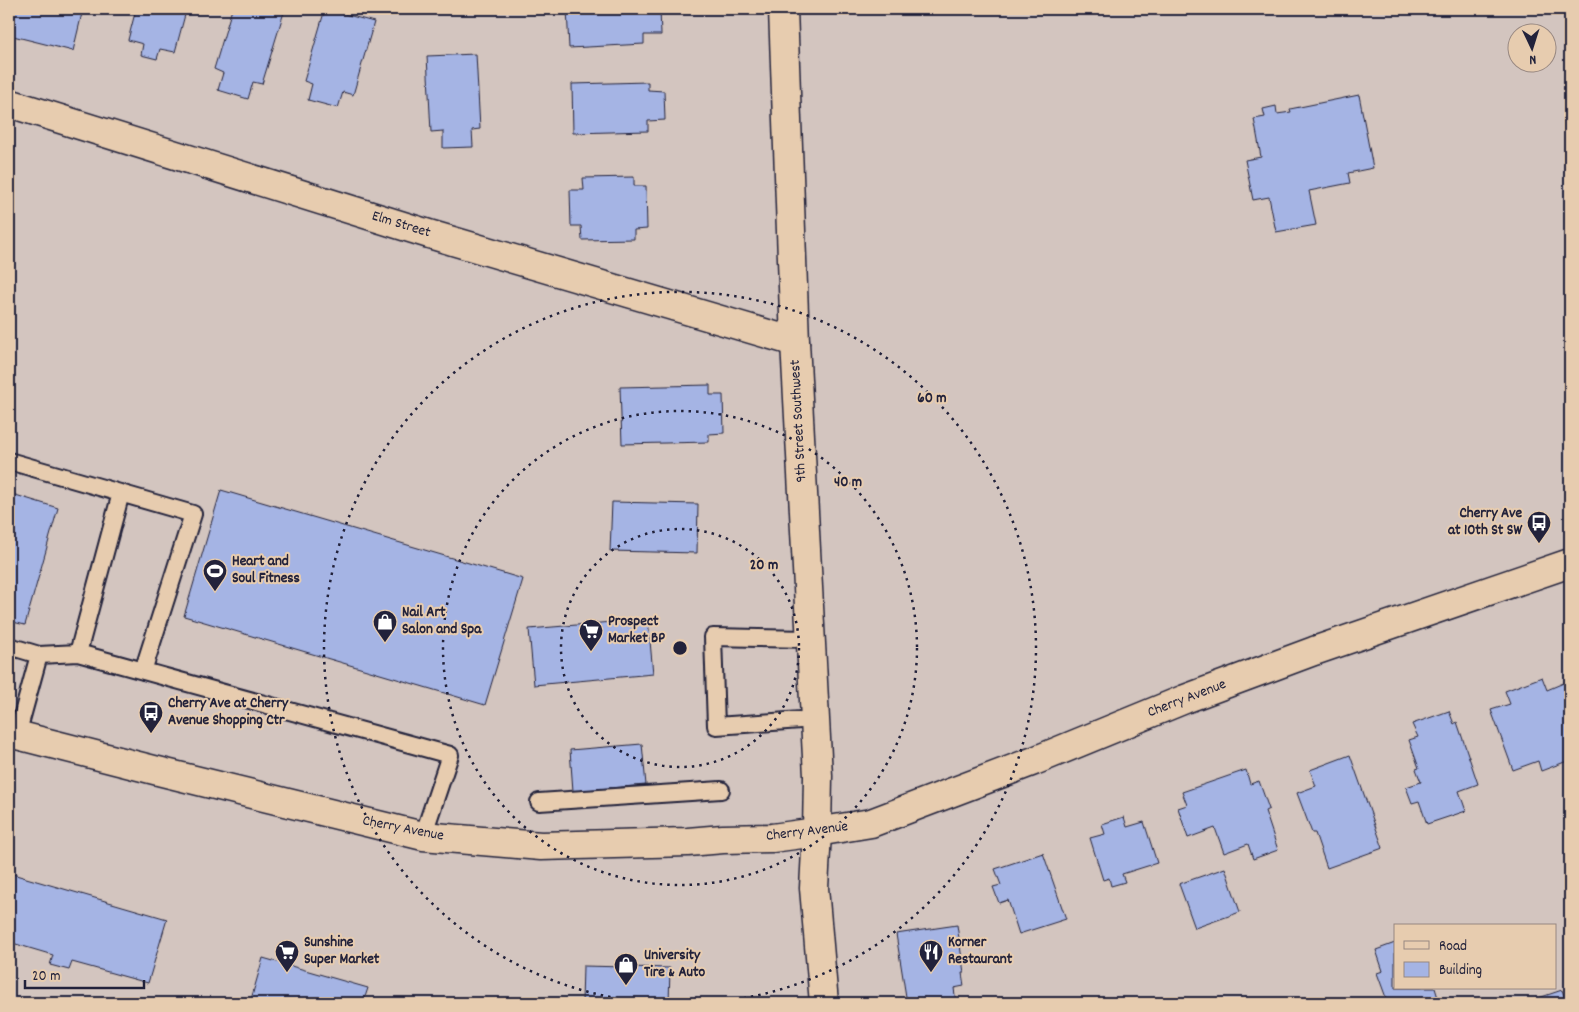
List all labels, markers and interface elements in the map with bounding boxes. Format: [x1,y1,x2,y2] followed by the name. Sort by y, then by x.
[1506,22,1556,72] north arrow
[1529,49,1537,69] text: N
[369,206,434,245] street label: Elm Street
[785,359,813,483] street label: 9th Street Southwest
[917,388,947,410] text: 60 m
[834,472,862,494] text: 40 m
[1448,503,1522,542] place label: Cherry Ave at 10th St SW
[1526,510,1552,544] bus stop icon: Cherry Ave at 10th St SW
[232,551,300,590] place label: Heart and Soul Fitness
[750,555,778,577] text: 20 m
[202,558,228,592] sports icon: Heart and Soul Fitness
[402,602,482,641] place label: Nail Art Salon and Spa
[372,609,398,643] shop icon: Nail Art Salon and Spa
[608,611,665,650] place label: Prospect Market BP
[578,618,604,652] supermarket icon: Prospect Market BP
[671,639,689,657] centre of rings
[1145,674,1230,724] street label: Cherry Avenue
[168,693,289,732] place label: Cherry Ave at Cherry Avenue Shopping Ctr
[138,700,164,734] bus stop icon: Cherry Ave at Cherry Avenue Shopping Ctr
[360,810,446,848] street label: Cherry Avenue
[765,816,850,848] street label: Cherry Avenue
[1394,924,1556,990] legend
[304,932,380,971] place label: Sunshine Super Market
[948,932,1013,971] place label: Korner Restaurant
[1439,936,1467,958] text: Road
[274,939,300,973] supermarket icon: Sunshine Super Market
[918,939,944,973] restaurant icon: Korner Restaurant
[644,945,706,984] place label: University Tire & Auto
[613,952,639,986] shop icon: University Tire & Auto
[25,957,144,989] scale bar
[1439,960,1482,982] text: Building
[32,966,60,988] text: 20 m

